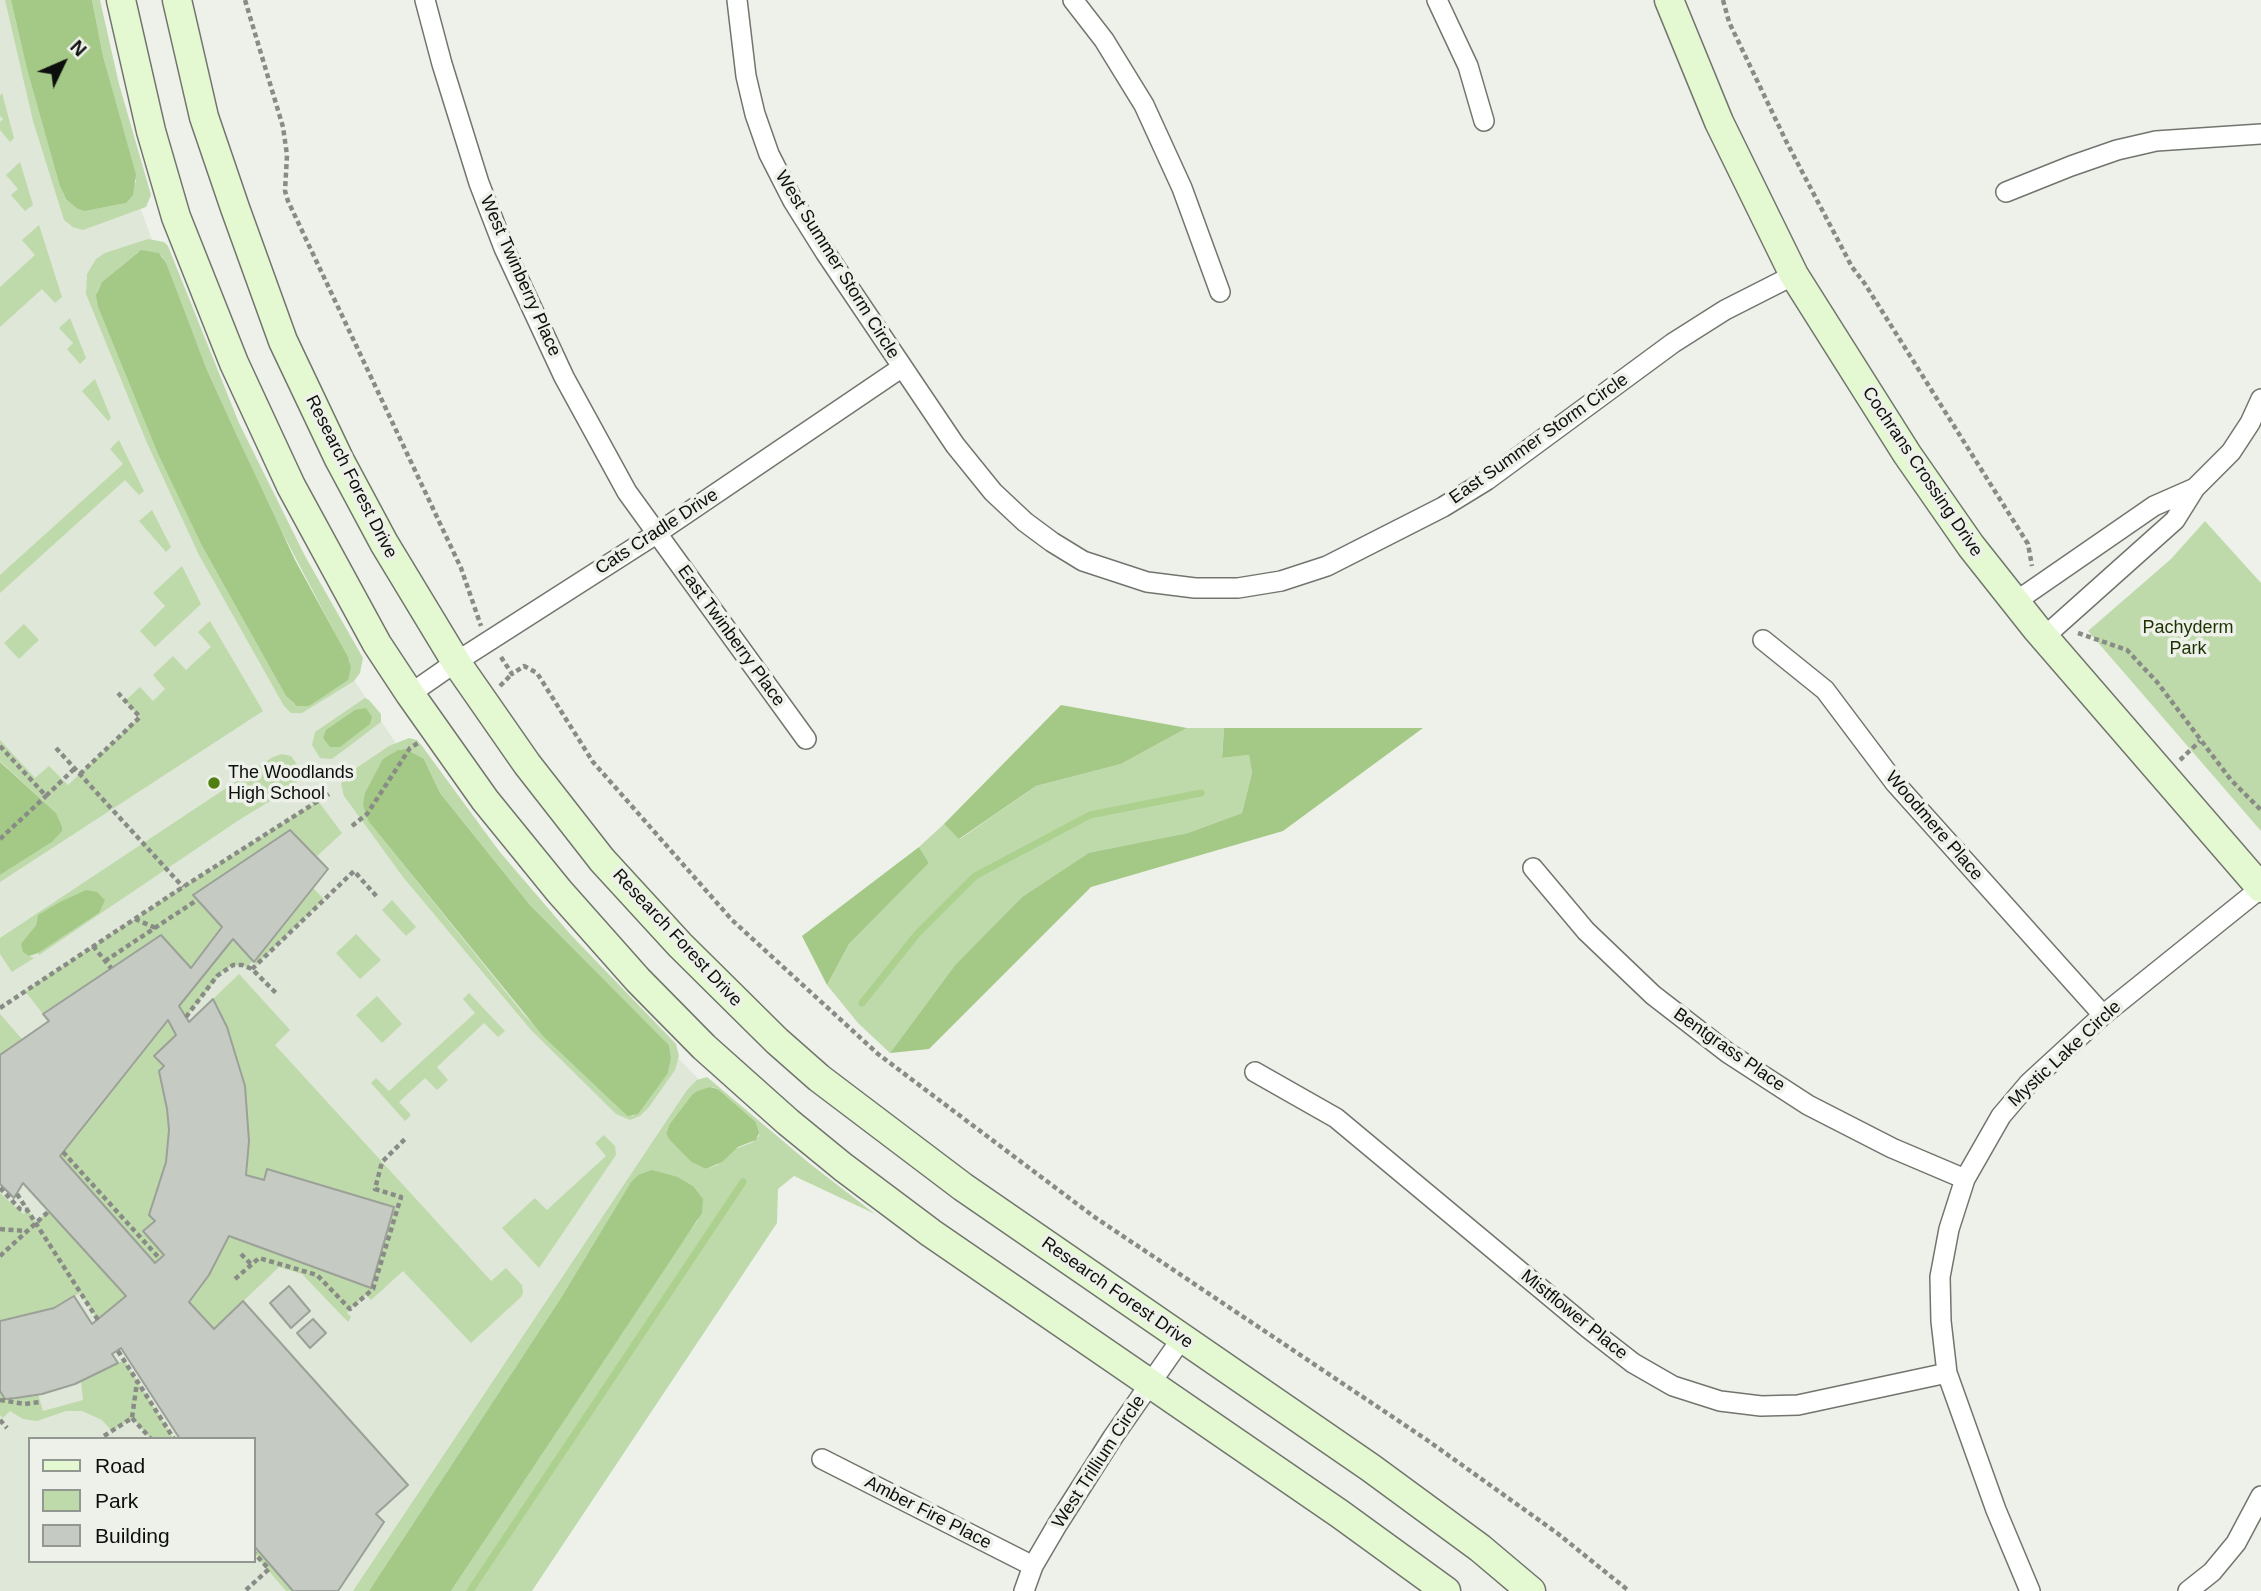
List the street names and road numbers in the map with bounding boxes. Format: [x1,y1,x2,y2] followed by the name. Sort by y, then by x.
[770,167,904,363] street label: West Summer Storm Circle
[475,192,565,360] street label: West Twinberry Place
[1446,369,1632,509] street label: East Summer Storm Circle
[1857,383,1987,561] street label: Cochrans Crossing Drive
[301,392,401,562] street label: Research Forest Drive
[592,484,722,580] street label: Cats Cradle Drive
[673,561,789,711] street label: East Twinberry Place
[1881,767,1987,885] street label: Woodmere Place
[608,865,746,1011] street label: Research Forest Drive
[2004,996,2126,1112] street label: Mystic Lake Circle
[1669,1004,1789,1096] street label: Bentgrass Place
[1037,1233,1197,1353] street label: Research Forest Drive
[1516,1265,1632,1365] street label: Mistflower Place
[1048,1392,1150,1532] street label: West Trillium Circle
[861,1472,995,1554] street label: Amber Fire Place

